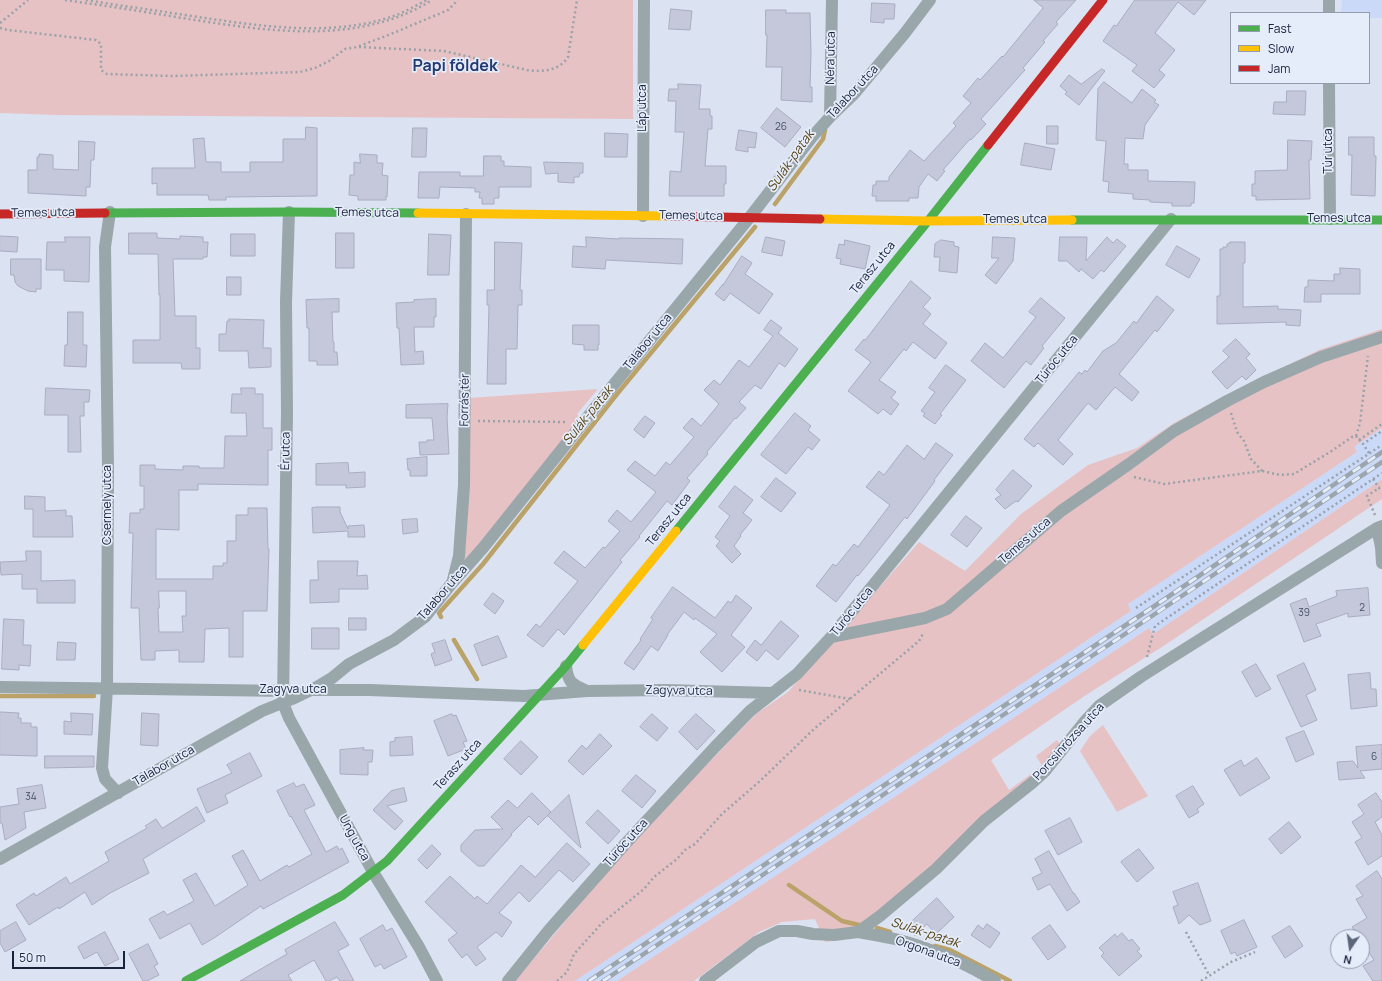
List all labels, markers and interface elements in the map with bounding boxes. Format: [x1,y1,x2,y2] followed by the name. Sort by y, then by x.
[1230,12,1370,84] legend
[1268,20,1292,37] text: Fast
[823,31,839,85] street label: Néra utca
[1268,40,1294,57] text: Slow
[413,57,497,77] district label: Papi földek
[1268,60,1290,77] text: Jam
[824,62,882,122] street label: Talabor utca
[636,84,650,132] street label: Láp utca
[775,121,787,133] house number: 26
[764,127,818,195] water label: Sulák-patak
[1322,128,1336,174] street label: Túr utca
[11,205,75,221] street label: Temes utca
[335,205,399,221] street label: Temes utca
[659,208,723,224] street label: Temes utca
[1307,212,1371,226] street label: Temes utca
[983,213,1047,227] street label: Temes utca
[847,239,899,297] street label: Terasz utca
[621,311,675,373] street label: Talabor utca
[1033,333,1081,387] street label: Túróc utca
[457,373,473,427] street label: Forrás tér
[560,383,616,449] water label: Sulák-patak
[278,432,294,470] street label: Ér utca
[101,465,115,545] street label: Csermely utca
[643,491,695,549] street label: Terasz utca
[996,515,1054,567] street label: Temes utca
[415,562,471,624] street label: Talabor utca
[828,585,876,639] street label: Túróc utca
[1359,602,1365,614] house number: 2
[1298,607,1310,619] house number: 39
[259,683,327,697] street label: Zagyva utca
[645,683,713,699] street label: Zagyva utca
[1030,700,1108,784] street label: Porcsinrózsa utca
[431,736,485,794] street label: Terasz utca
[131,743,197,789] street label: Talabor utca
[1371,751,1377,763] house number: 6
[25,791,37,803] house number: 34
[336,813,372,863] street label: Ung utca
[601,816,651,870] street label: Túróc utca
[889,915,961,951] water label: Sulák-patak
[1330,929,1370,969] north arrow
[894,934,962,970] street label: Orgona utca
[14,943,127,969] scale bar
[19,949,46,966] text: 50 m
[1342,952,1353,968] text: N

